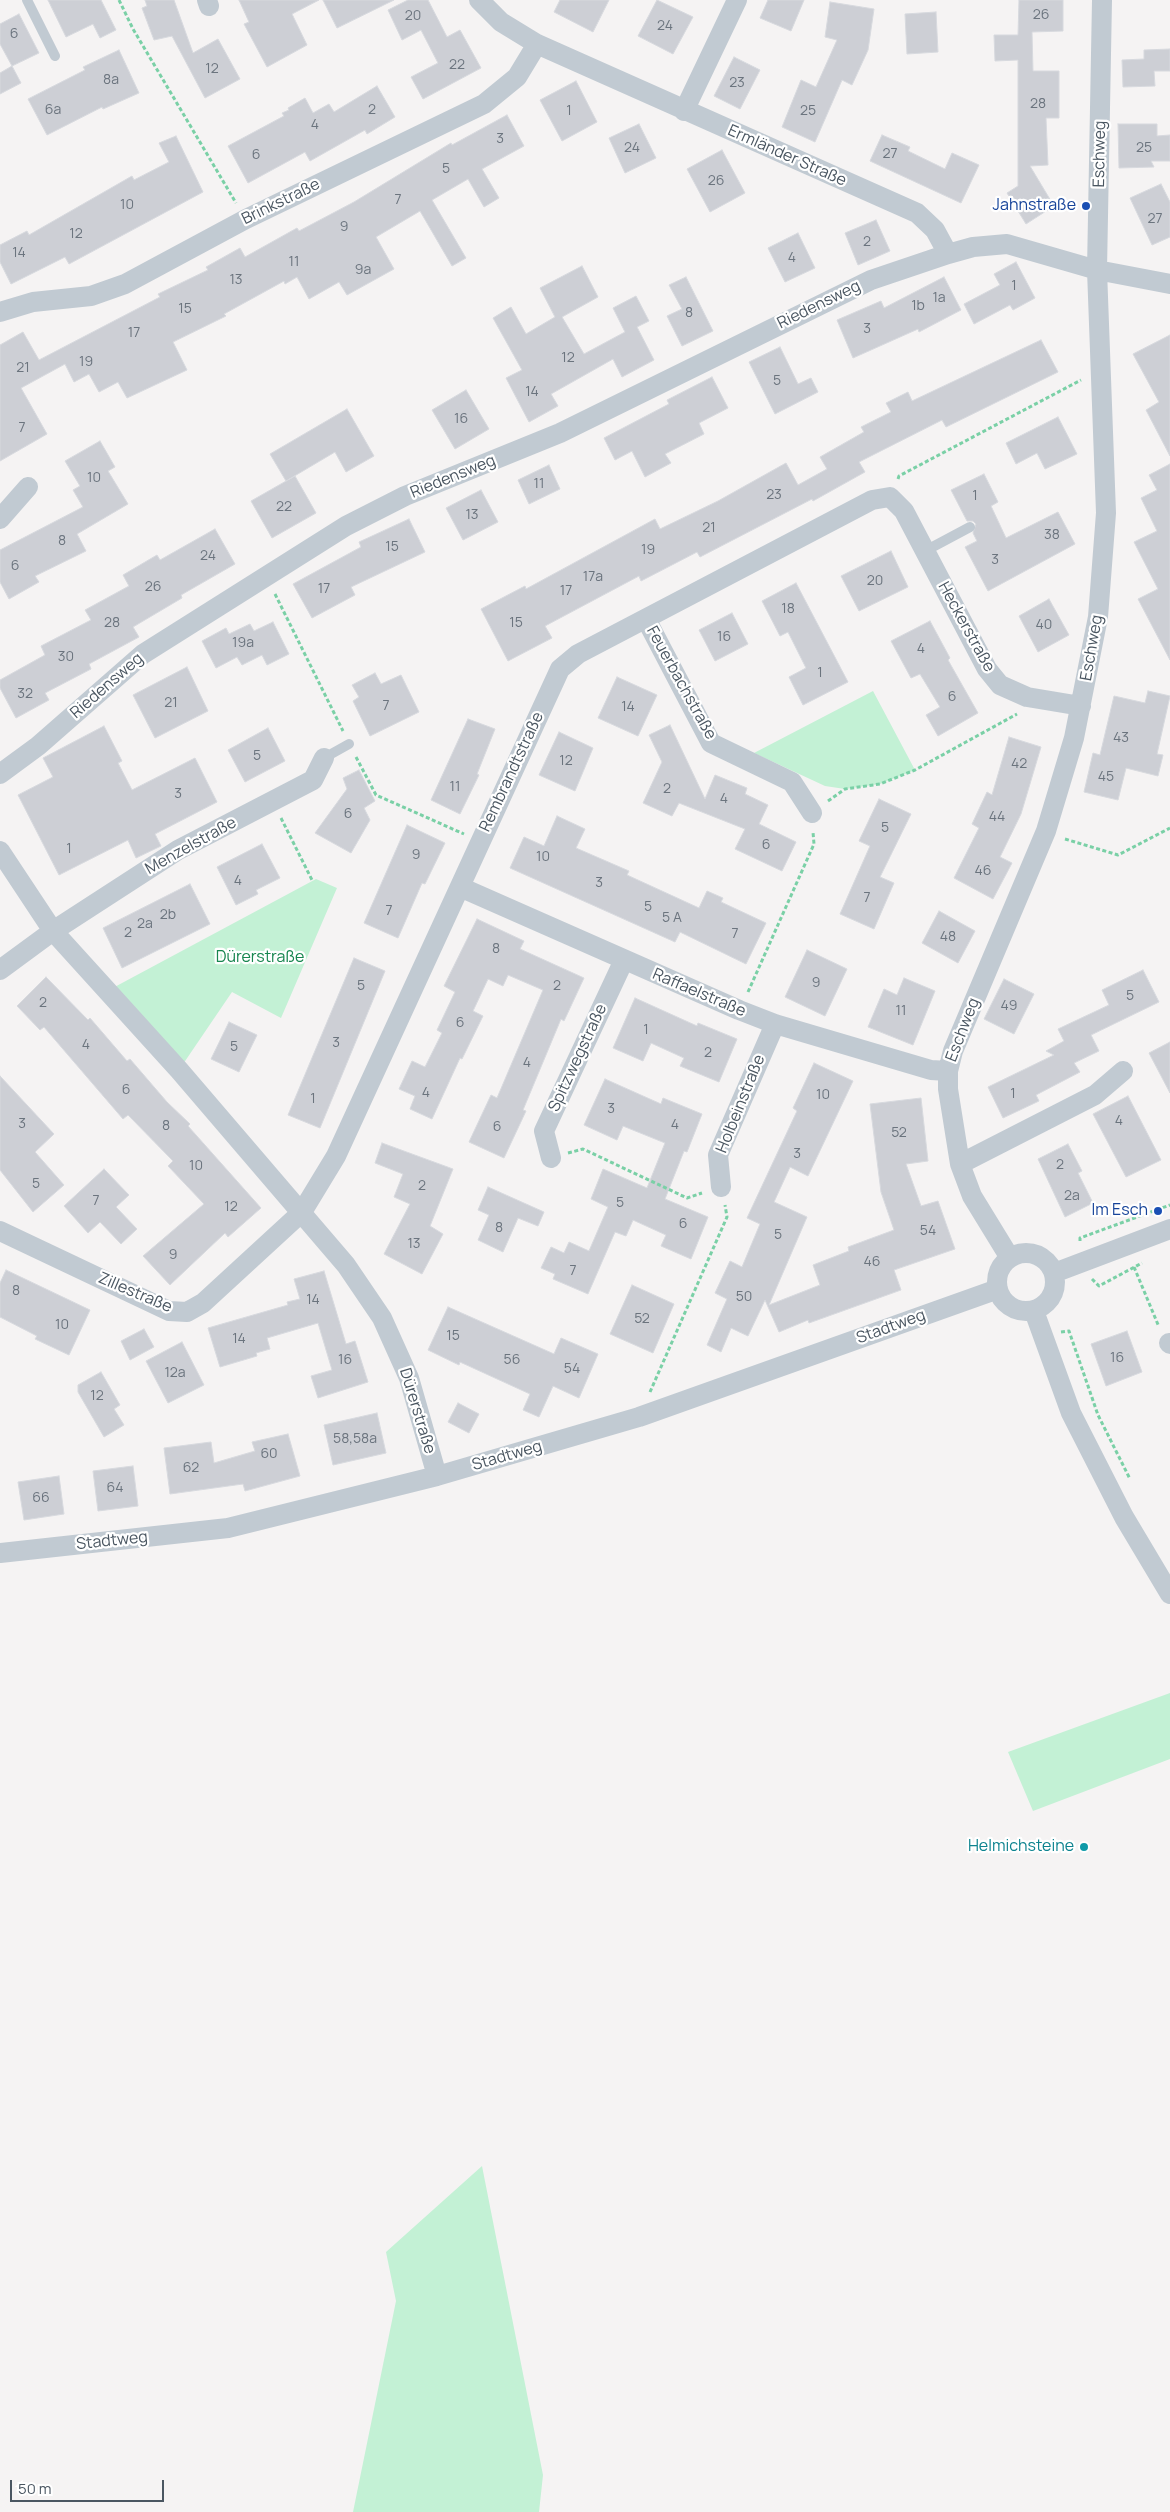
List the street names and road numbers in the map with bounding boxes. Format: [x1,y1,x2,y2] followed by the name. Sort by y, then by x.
[725,121,849,191] street label: Ermländer Straße
[1090,121,1110,187] street label: Eschweg
[239,175,323,229] street label: Brinkstraße
[774,277,864,333] street label: Riedensweg
[408,451,498,503] street label: Riedensweg
[933,579,999,675] street label: Heckerstraße
[1077,614,1107,682] street label: Eschweg
[642,623,720,743] street label: Feuerbachstraße
[67,649,147,723] street label: Riedensweg
[476,709,548,835] street label: Rembrandtstraße
[142,813,240,879] street label: Menzelstraße
[650,965,748,1021] street label: Raffaelstraße
[942,995,984,1065] street label: Eschweg
[545,1001,611,1115] street label: Spitzwegstraße
[713,1052,769,1156] street label: Holbeinstraße
[95,1269,175,1317] street label: Zillestraße
[854,1306,928,1348] street label: Stadtweg
[395,1366,439,1456] street label: Dürerstraße
[470,1437,544,1475] street label: Stadtweg
[75,1528,149,1554] street label: Stadtweg

